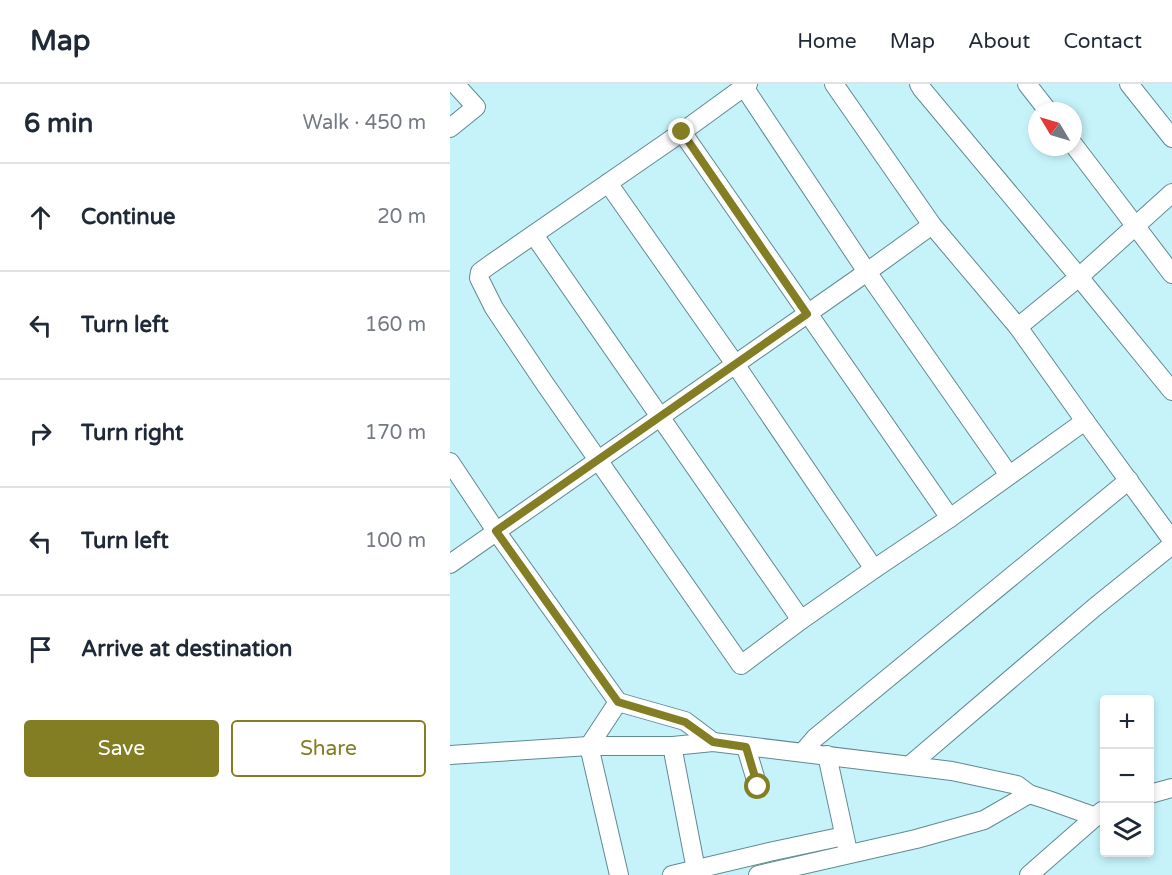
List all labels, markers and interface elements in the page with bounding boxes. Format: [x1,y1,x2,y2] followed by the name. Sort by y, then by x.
[30,24,90,58] text: Map
[797,29,857,54] text: Home
[890,29,935,54] text: Map
[968,29,1030,54] text: About
[1063,29,1142,54] text: Contact
[1028,102,1082,156] north arrow
[24,108,93,139] text: 6 min
[303,111,426,135] text: Walk · 450 m
[668,118,694,144] route end
[24,201,57,234] icon: ahead
[81,204,176,230] text: Continue
[377,205,426,229] text: 20 m
[24,309,57,342] icon: left
[81,312,169,338] text: Turn left
[365,313,426,337] text: 160 m
[24,417,57,450] icon: right
[81,420,183,446] text: Turn right
[365,421,426,445] text: 170 m
[24,525,57,558] icon: left
[81,528,169,554] text: Turn left
[365,529,426,553] text: 100 m
[24,633,57,666] icon: arrive
[81,636,292,662] text: Arrive at destination
[1100,695,1154,857] map controls
[1100,695,1154,749] button: +
[24,720,219,777] button: Save
[231,720,426,777] button: Share
[1100,749,1154,803] button: −
[744,773,770,799] route start
[1100,803,1154,857] button: layers

